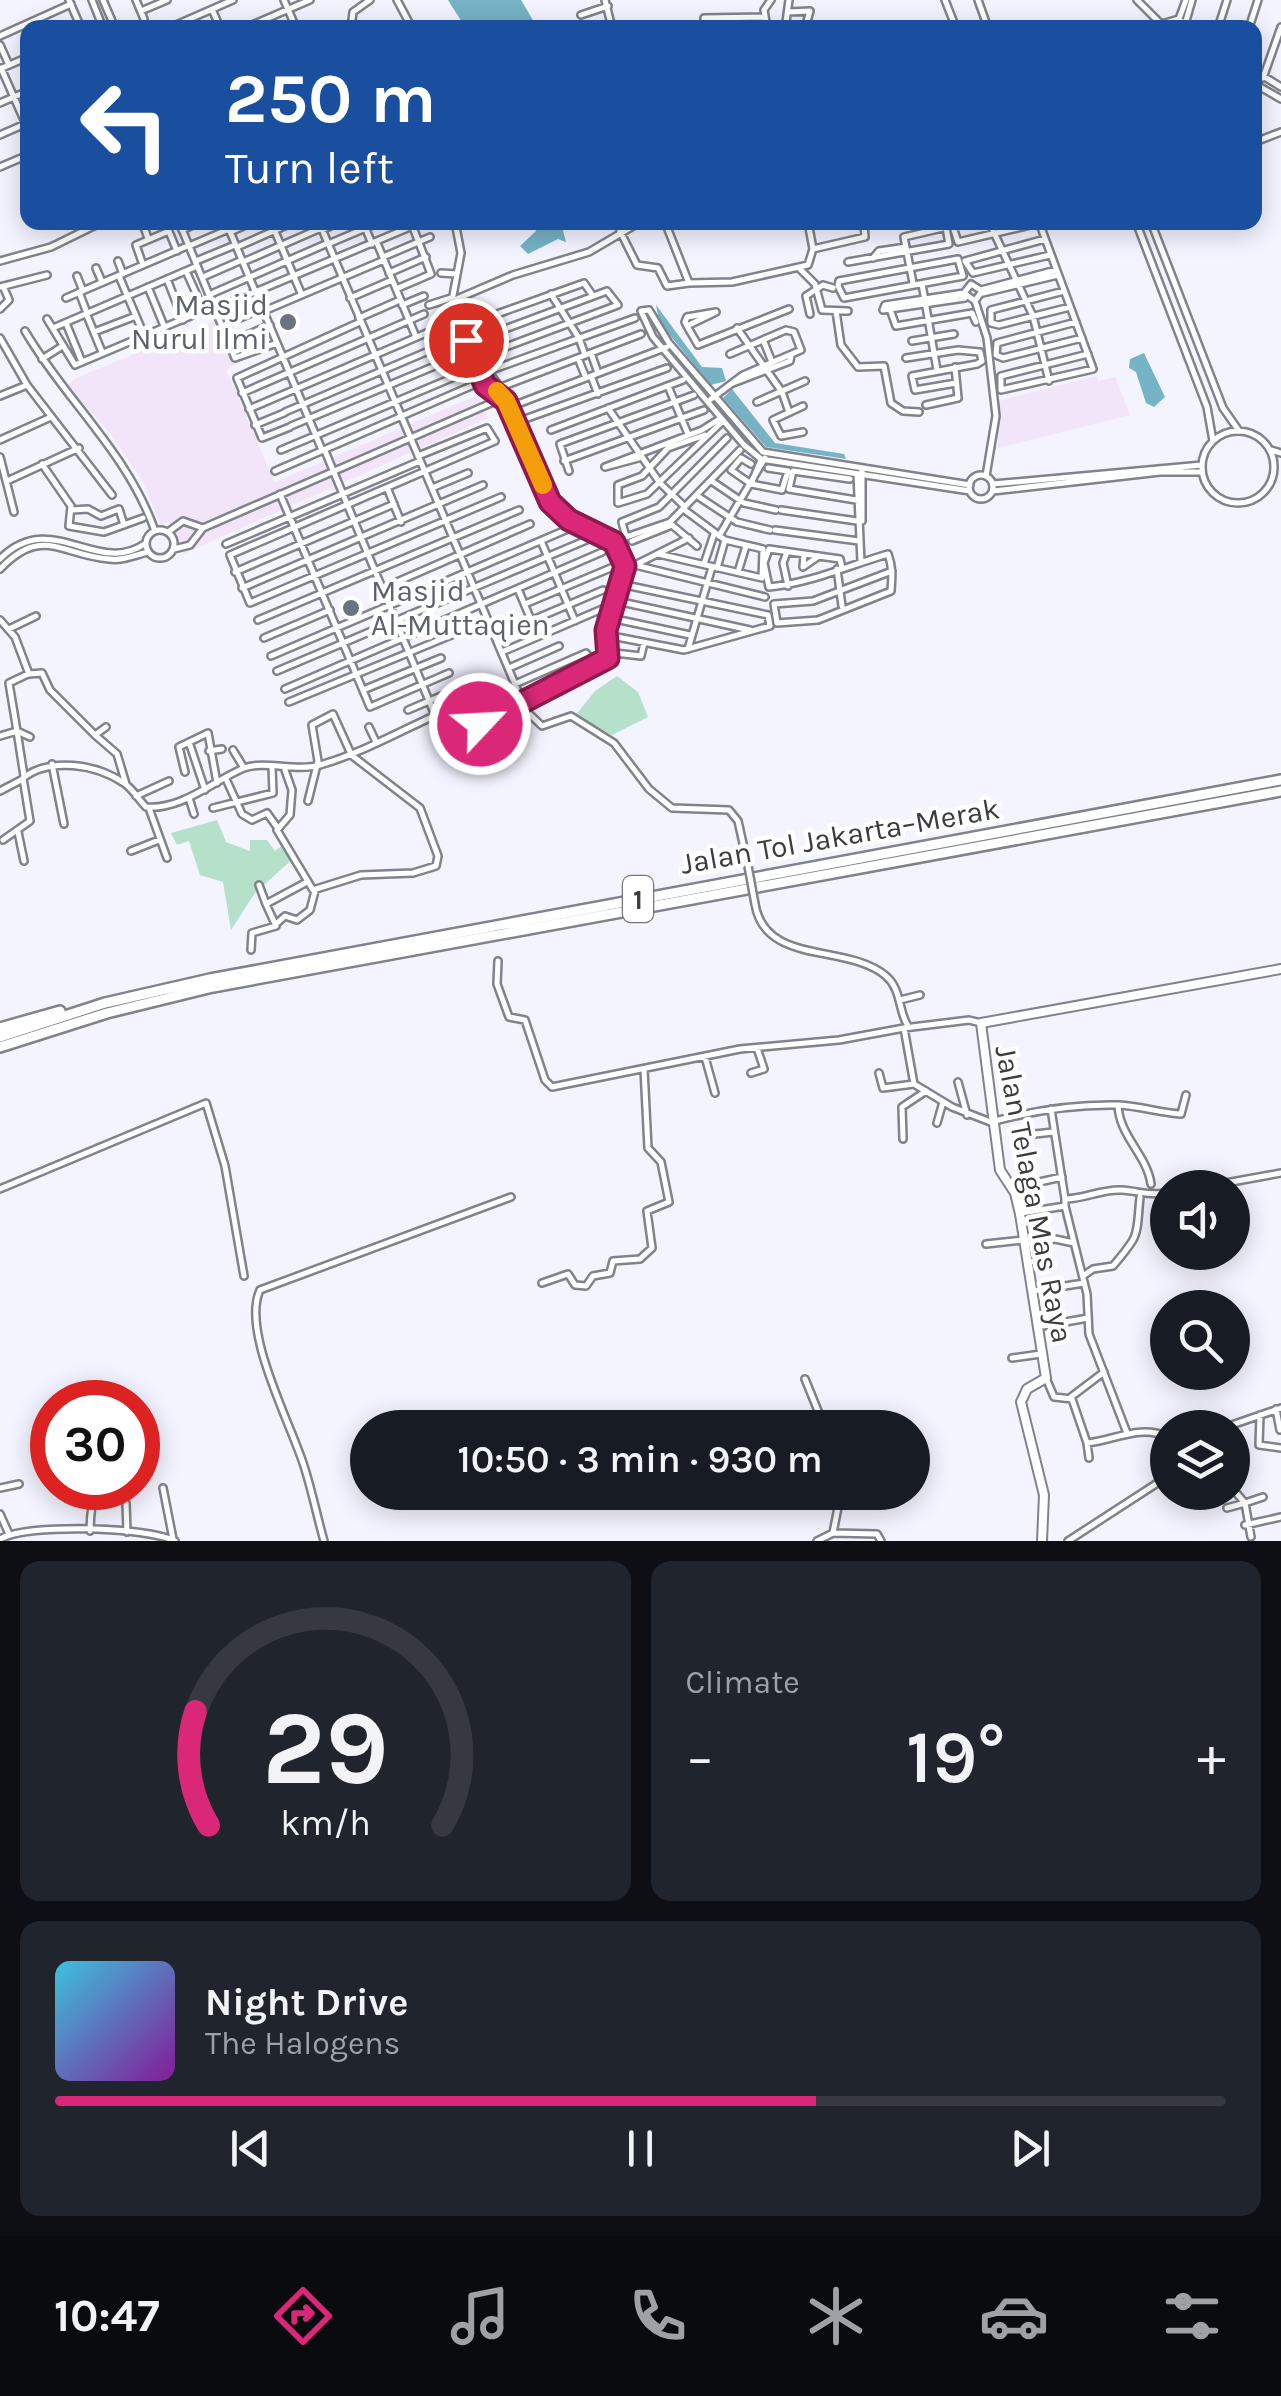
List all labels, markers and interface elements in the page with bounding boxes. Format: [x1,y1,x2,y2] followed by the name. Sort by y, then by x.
[225,58,437,140] text: 250 m
[60,60,190,190] icon: left
[225,142,394,194] text: Turn left
[131,287,268,357] place label: Masjid Nurul Ilmi
[424,298,509,383] pin
[277,311,299,333] marker: Masjid Nurul Ilmi
[439,313,494,368] icon: arrive
[371,573,550,643] place label: Masjid Al-Muttaqien
[340,597,362,619] marker: Masjid Al-Muttaqien
[428,672,532,776] position arrow
[678,790,1002,882] street label: Jalan Tol Jakarta–Merak
[623,876,653,922] road number: 1
[987,1042,1081,1346] street label: Jalan Telaga Mas Raya
[1150,1170,1250,1510] map controls
[1150,1170,1250,1270] button: sound
[1150,1290,1250,1390] button: search
[30,1380,160,1510] speed limit sign: 30
[1150,1410,1250,1510] button: layers
[457,1437,823,1482] text: 10:50 · 3 min · 930 m
[686,1664,800,1701] text: Climate
[262,1688,388,1809] text: 29
[906,1713,1005,1801] text: 19°
[686,1725,714,1789] text: −
[1197,1725,1226,1789] text: +
[280,1802,371,1844] text: km/h
[205,1980,408,2025] text: Night Drive
[205,2025,400,2062] text: The Halogens
[223,2121,278,2176] icon: previous
[613,2121,668,2176] icon: pause
[1003,2121,1058,2176] icon: next
[268,2281,338,2351] icon: directions
[445,2281,515,2351] icon: music
[623,2281,693,2351] icon: phone
[801,2281,871,2351] icon: climate
[979,2281,1049,2351] icon: car
[1157,2281,1227,2351] icon: filters
[54,2290,160,2342] text: 10:47

